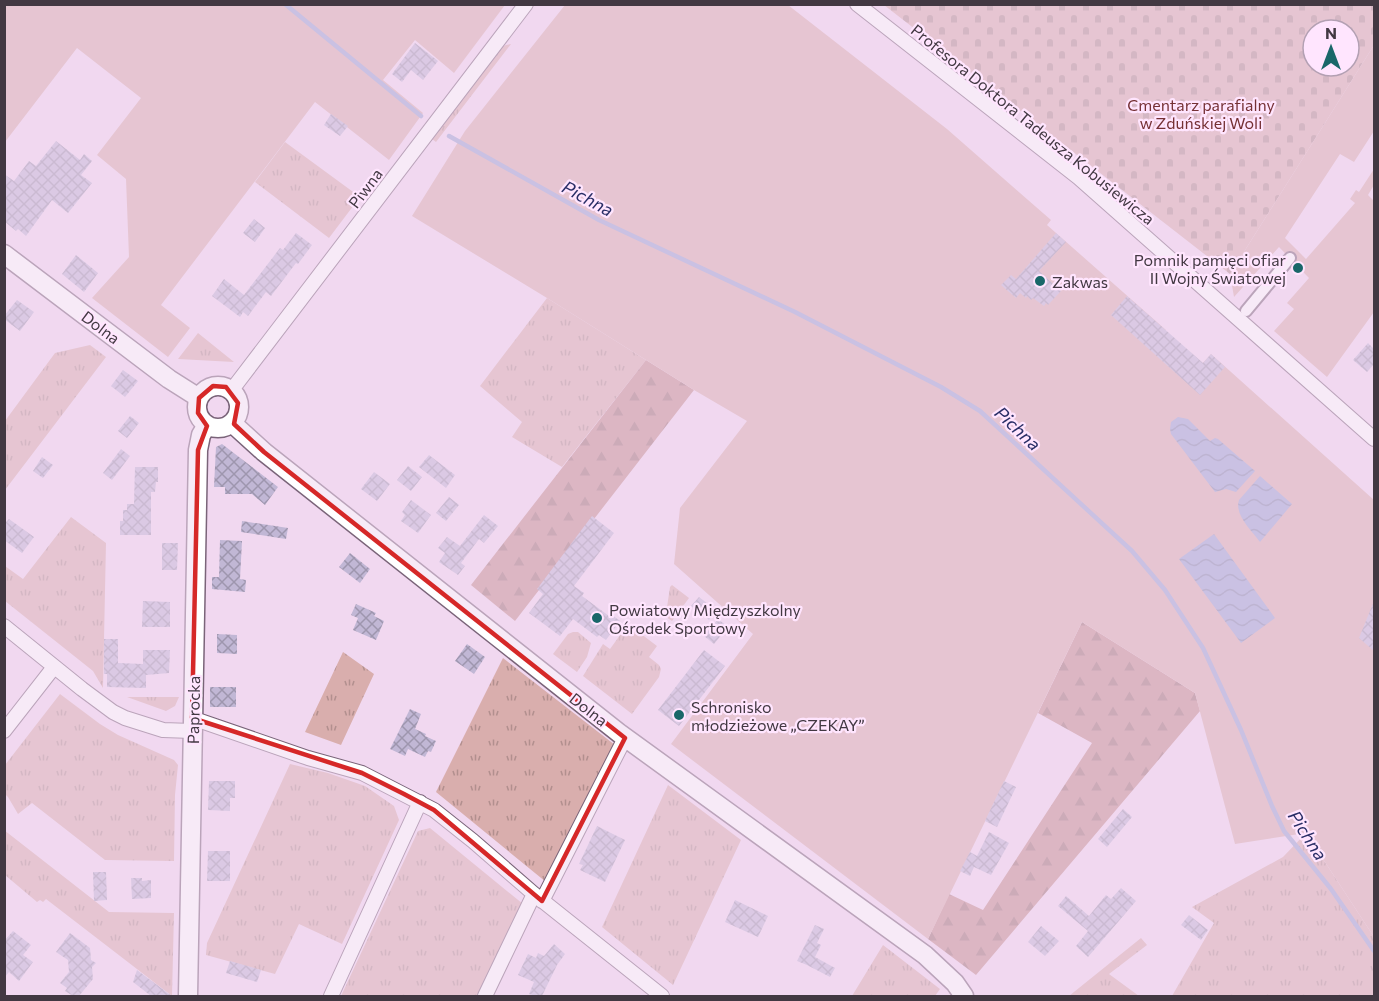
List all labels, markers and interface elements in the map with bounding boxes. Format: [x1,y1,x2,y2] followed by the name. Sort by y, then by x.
[1301,18,1361,78] north arrow
[907,20,1159,228] street label: Profesora Doktora Tadeusza Kobusiewicza
[1325,23,1337,42] text: N
[1127,95,1275,132] park label: Cmentarz parafialny w Zduńskiej Woli
[344,165,386,211] street label: Piwna
[559,175,617,221] water label: Pichna
[1134,250,1287,287] place label: Pomnik pamięci ofiar II Wojny Światowej
[1291,261,1305,275] marker: Pomnik pamięci ofiar II Wojny Światowej
[1052,272,1108,291] place label: Zakwas
[1033,274,1047,288] marker: Zakwas
[78,306,124,348] street label: Dolna
[990,401,1046,455] water label: Pichna
[609,600,801,637] place label: Powiatowy Międzyszkolny Ośrodek Sportowy
[590,611,604,625] marker: Powiatowy Międzyszkolny Ośrodek Sportowy
[183,676,203,744] street label: Paprocka
[566,688,612,730] street label: Dolna
[691,697,865,734] place label: Schronisko młodzieżowe „CZEKAY”
[672,708,686,722] marker: Schronisko młodzieżowe „CZEKAY”
[1284,806,1332,864] water label: Pichna

